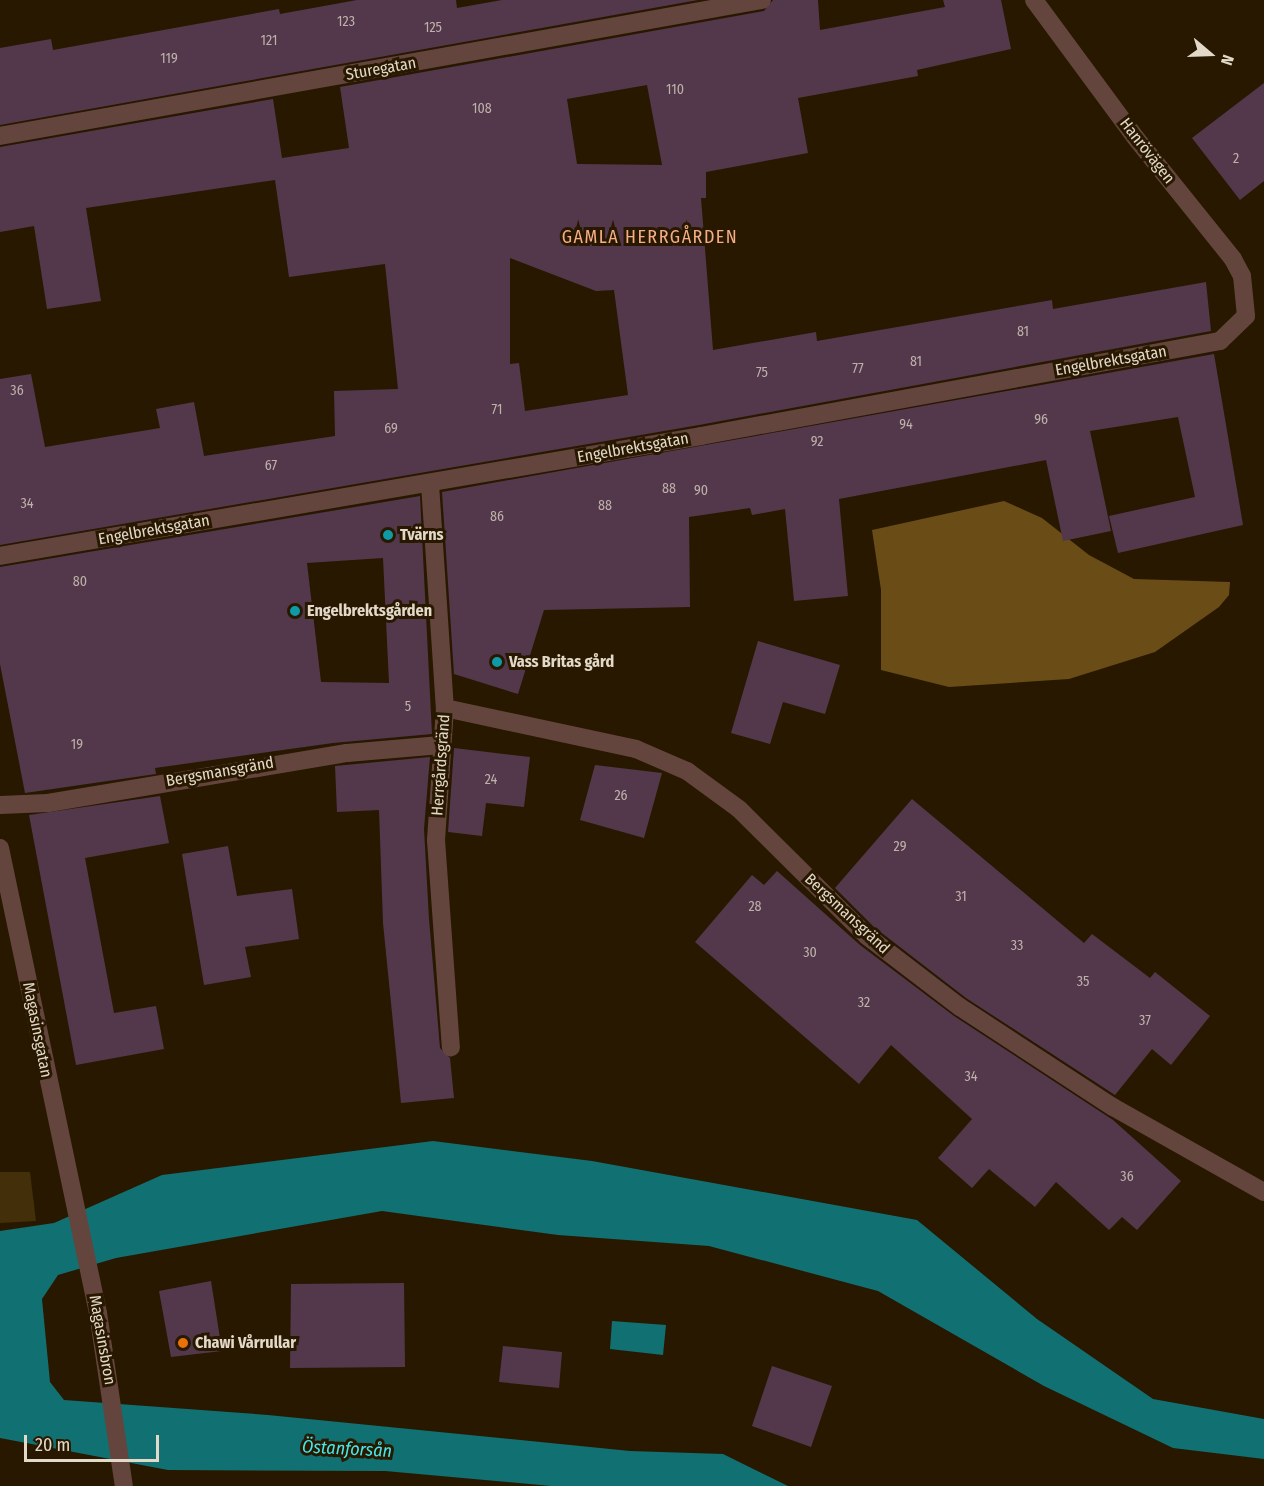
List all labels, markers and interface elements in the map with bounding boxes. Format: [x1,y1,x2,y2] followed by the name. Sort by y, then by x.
[337,14,355,30] house number: 123
[424,20,442,36] house number: 125
[1180,24,1240,84] north arrow
[261,33,277,49] house number: 121
[160,51,178,67] house number: 119
[1217,52,1238,68] text: N
[344,53,418,85] street label: Sturegatan
[666,82,684,98] house number: 110
[472,101,492,117] house number: 108
[1116,115,1178,187] street label: Hanrövägen
[1233,151,1239,167] house number: 2
[562,226,738,248] district label: GAMLA HERRGÅRDEN
[1017,324,1029,340] house number: 81
[1054,342,1168,380] street label: Engelbrektsgatan
[910,354,922,370] house number: 81
[852,361,864,377] house number: 77
[756,365,768,381] house number: 75
[10,383,24,399] house number: 36
[492,402,502,418] house number: 71
[1034,412,1048,428] house number: 96
[899,417,913,433] house number: 94
[384,421,398,437] house number: 69
[576,429,690,467] street label: Engelbrektsgatan
[811,434,823,450] house number: 92
[265,458,277,474] house number: 67
[662,481,676,497] house number: 88
[694,483,708,499] house number: 90
[20,496,34,512] house number: 34
[598,498,612,514] house number: 88
[490,509,504,525] house number: 86
[97,511,211,549] street label: Engelbrektsgatan
[400,525,444,545] place label: Tvärns
[381,528,395,542] marker: Tvärns
[73,574,87,590] house number: 80
[307,601,432,621] place label: Engelbrektsgården
[288,604,302,618] marker: Engelbrektsgården
[509,652,614,672] place label: Vass Britas gård
[490,655,504,669] marker: Vass Britas gård
[405,699,411,715] house number: 5
[428,714,454,816] street label: Herrgårdsgränd
[71,737,83,753] house number: 19
[165,753,275,791] street label: Bergsmansgränd
[485,772,497,788] house number: 24
[614,788,628,804] house number: 26
[894,839,906,855] house number: 29
[801,870,893,958] street label: Bergsmansgränd
[955,889,967,905] house number: 31
[748,899,762,915] house number: 28
[1011,938,1023,954] house number: 33
[803,945,817,961] house number: 30
[1077,974,1089,990] house number: 35
[18,981,56,1079] street label: Magasinsgatan
[858,995,870,1011] house number: 32
[1139,1013,1151,1029] house number: 37
[964,1069,978,1085] house number: 34
[1120,1169,1134,1185] house number: 36
[85,1294,119,1386] street label: Magasinsbron
[195,1333,296,1353] place label: Chawi Vårrullar
[176,1336,190,1350] marker: Chawi Vårrullar
[27,1423,162,1461] scale bar
[35,1434,70,1456] text: 20 m
[302,1436,392,1462] water label: Östanforsån

